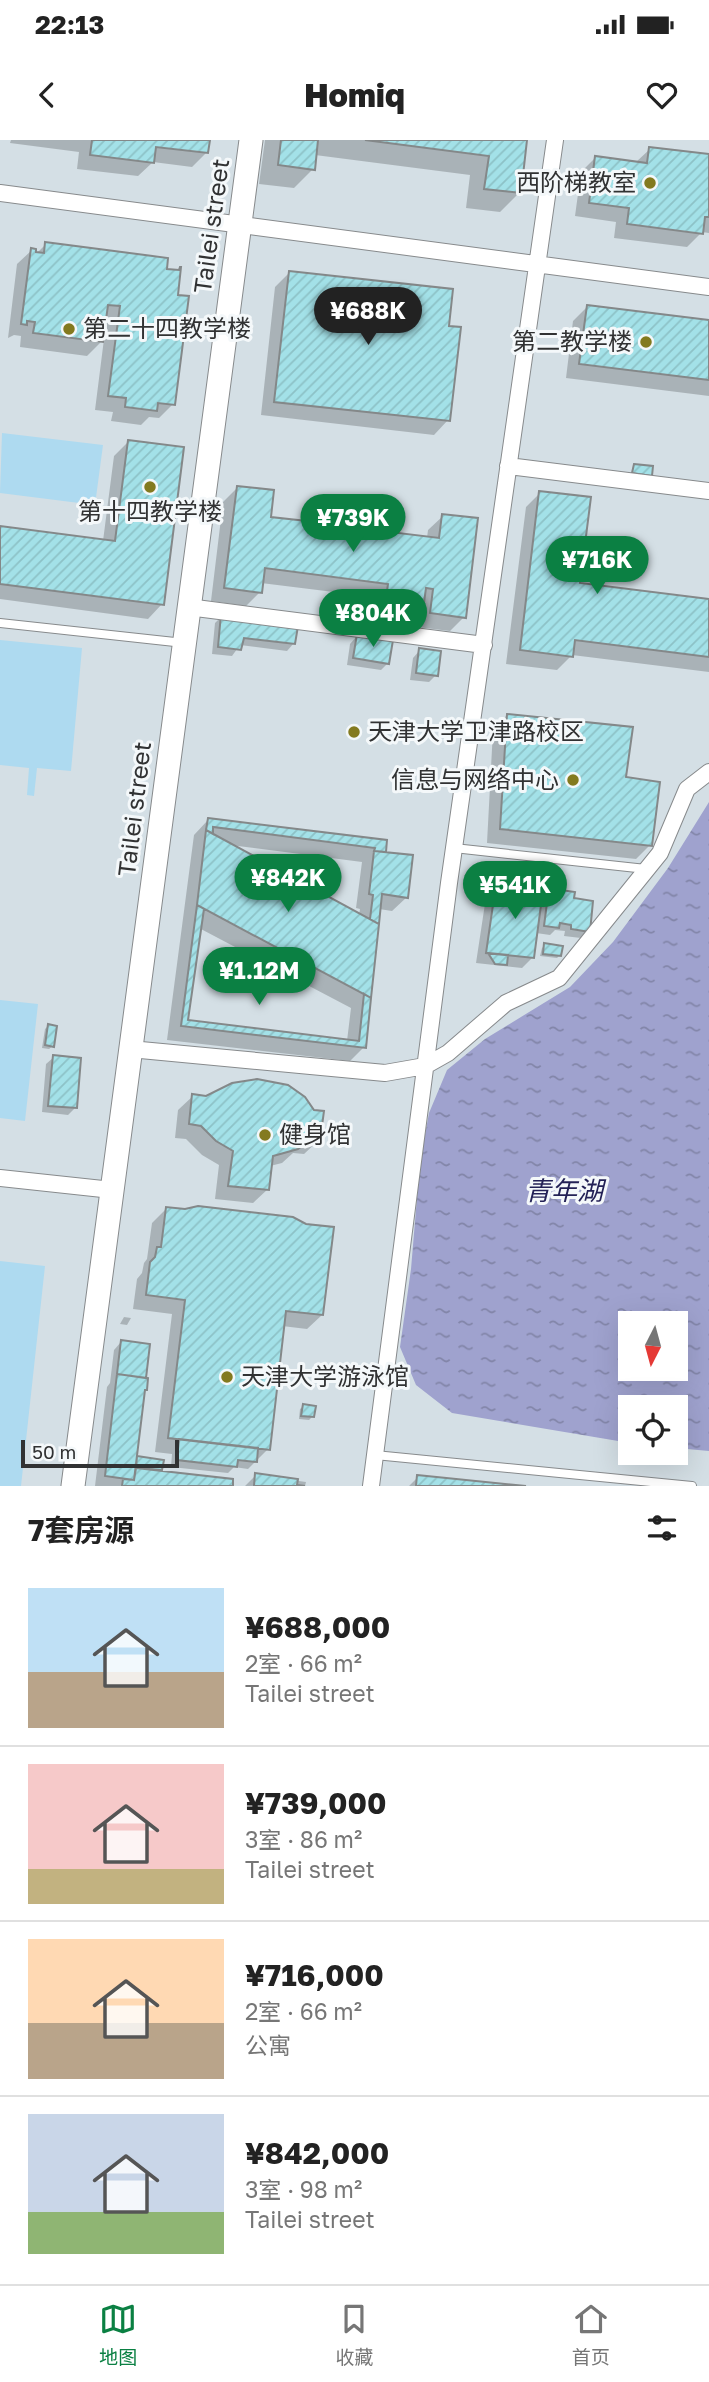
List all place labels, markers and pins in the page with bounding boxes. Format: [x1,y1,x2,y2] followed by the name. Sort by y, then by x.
[516,167,636,196] place label: 西阶梯教室
[642,175,658,191] marker: 西阶梯教室
[319,288,417,347] pin: ¥688K
[83,313,251,342] place label: 第二十四教学楼
[61,321,77,337] marker: 第二十四教学楼
[512,326,632,355] place label: 第二教学楼
[638,334,654,350] marker: 第二教学楼
[142,479,158,495] marker: 第十四教学楼
[304,494,402,554] pin: ¥739K
[78,496,222,525] place label: 第十四教学楼
[548,536,646,596] pin: ¥716K
[324,589,422,649] pin: ¥804K
[368,716,584,745] place label: 天津大学卫津路校区
[346,724,362,740] marker: 天津大学卫津路校区
[391,764,559,793] place label: 信息与网络中心
[565,772,581,788] marker: 信息与网络中心
[239,854,337,914] pin: ¥842K
[466,862,564,921] pin: ¥541K
[202,948,316,1007] pin: ¥1.12M
[279,1119,351,1148] place label: 健身馆
[257,1127,273,1143] marker: 健身馆
[241,1361,409,1390] place label: 天津大学游泳馆
[219,1369,235,1385] marker: 天津大学游泳馆

